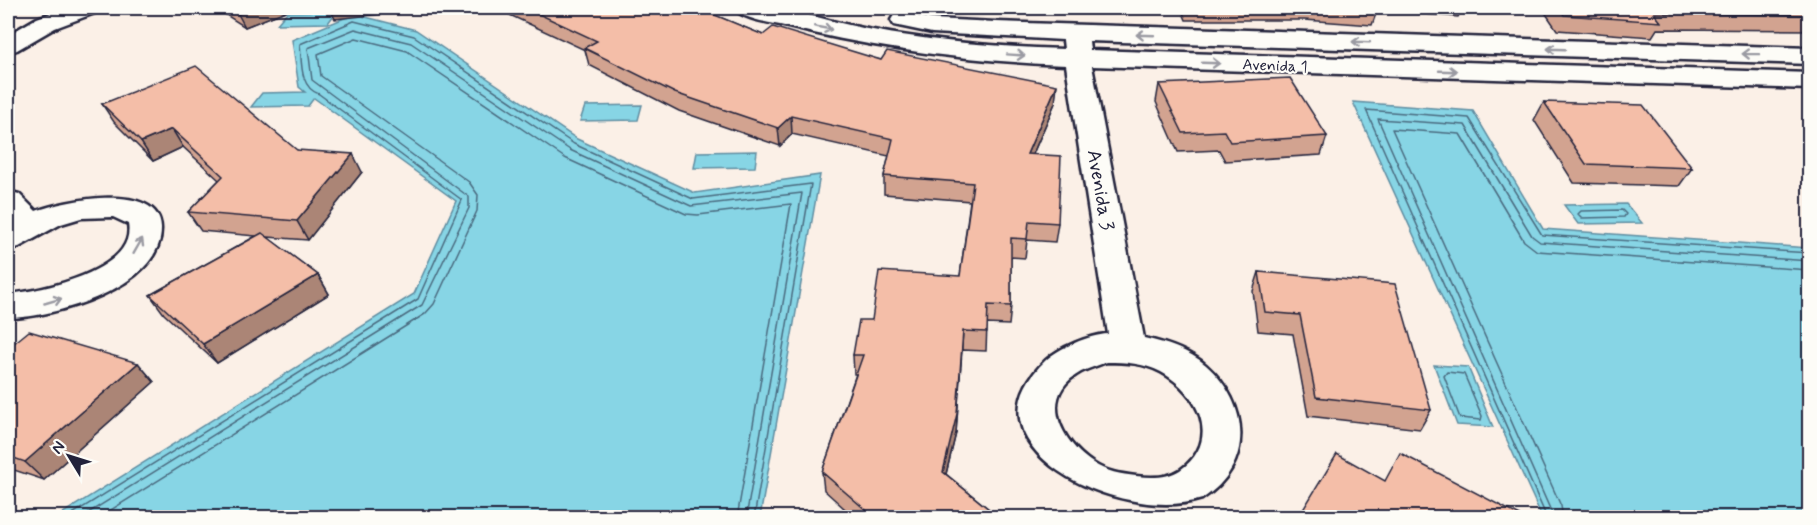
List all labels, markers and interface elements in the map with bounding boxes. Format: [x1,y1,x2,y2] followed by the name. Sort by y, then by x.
[813,23,832,34] one-way arrow
[1136,29,1156,40] one-way arrow
[1352,37,1372,48] one-way arrow
[1547,43,1567,54] one-way arrow
[1742,48,1762,60] one-way arrow
[1005,50,1025,61] one-way arrow
[1242,54,1308,78] street label: Avenida 1
[1200,58,1220,69] one-way arrow
[1437,66,1457,77] one-way arrow
[1080,147,1120,233] street label: Avenida 3
[133,238,145,255] one-way arrow
[43,294,62,306] one-way arrow
[39,426,99,486] north arrow
[47,437,70,458] text: N

